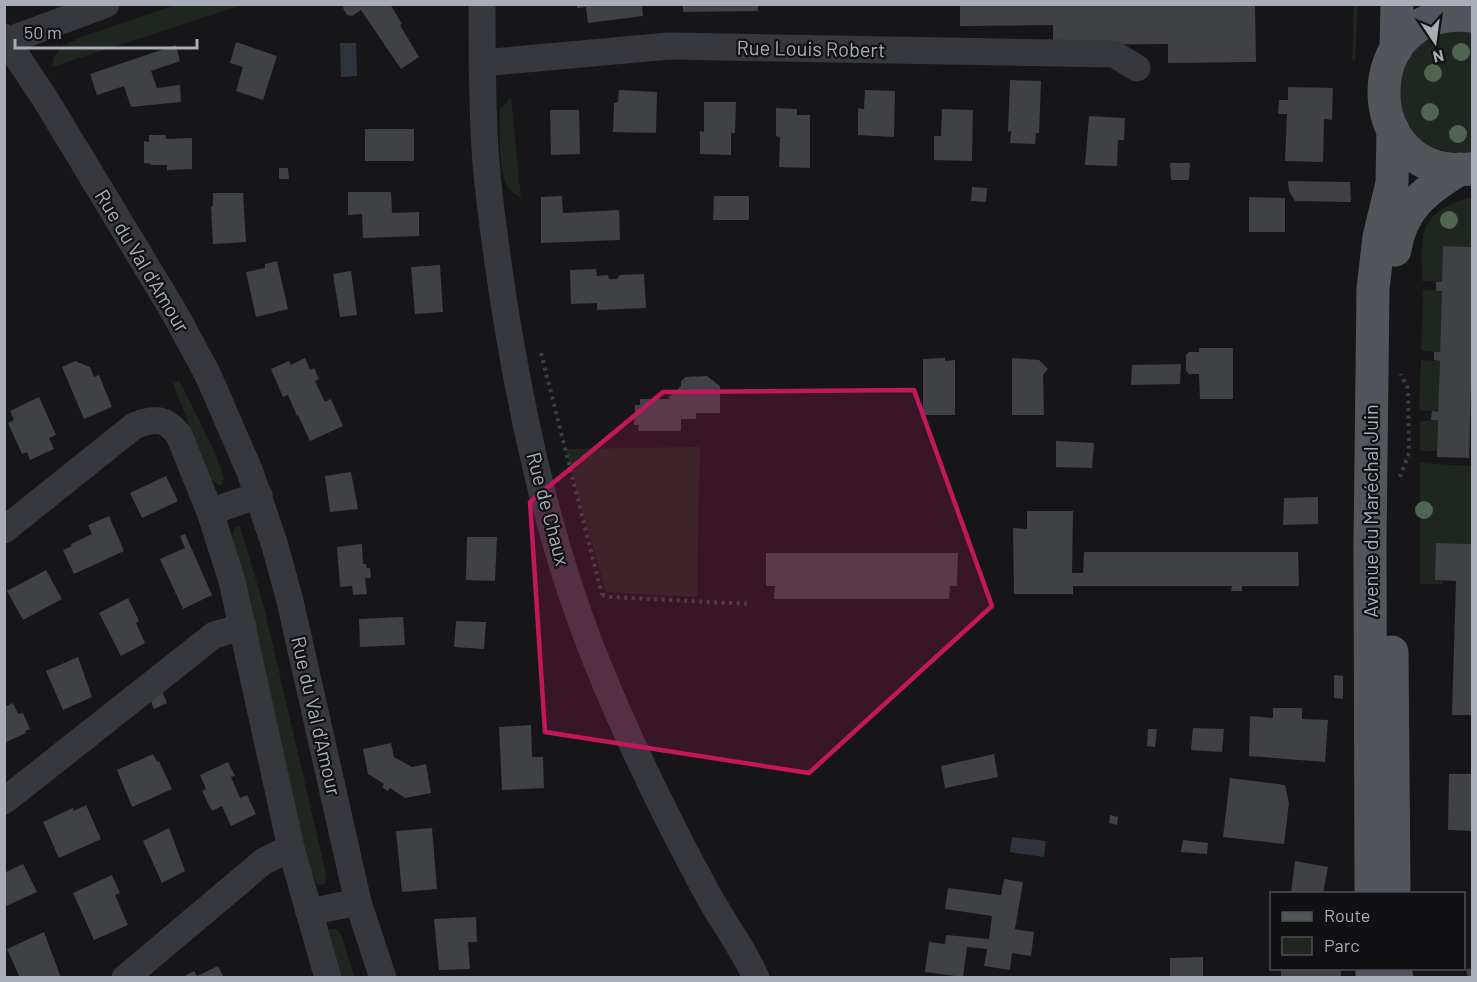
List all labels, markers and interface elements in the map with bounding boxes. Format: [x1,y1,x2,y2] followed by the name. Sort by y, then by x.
[15,12,196,50] scale bar
[1405,12,1465,72] north arrow
[24,21,62,43] text: 50 m
[736,35,886,61] street label: Rue Louis Robert
[1431,47,1446,68] text: N
[91,185,195,336] street label: Rue du Val d'Amour
[1358,404,1382,618] street label: Avenue du Maréchal Juin
[522,449,576,569] street label: Rue de Chaux
[287,634,347,798] street label: Rue du Val d'Amour
[1270,892,1465,970] legend
[1324,904,1370,926] text: Route
[1324,934,1360,956] text: Parc

